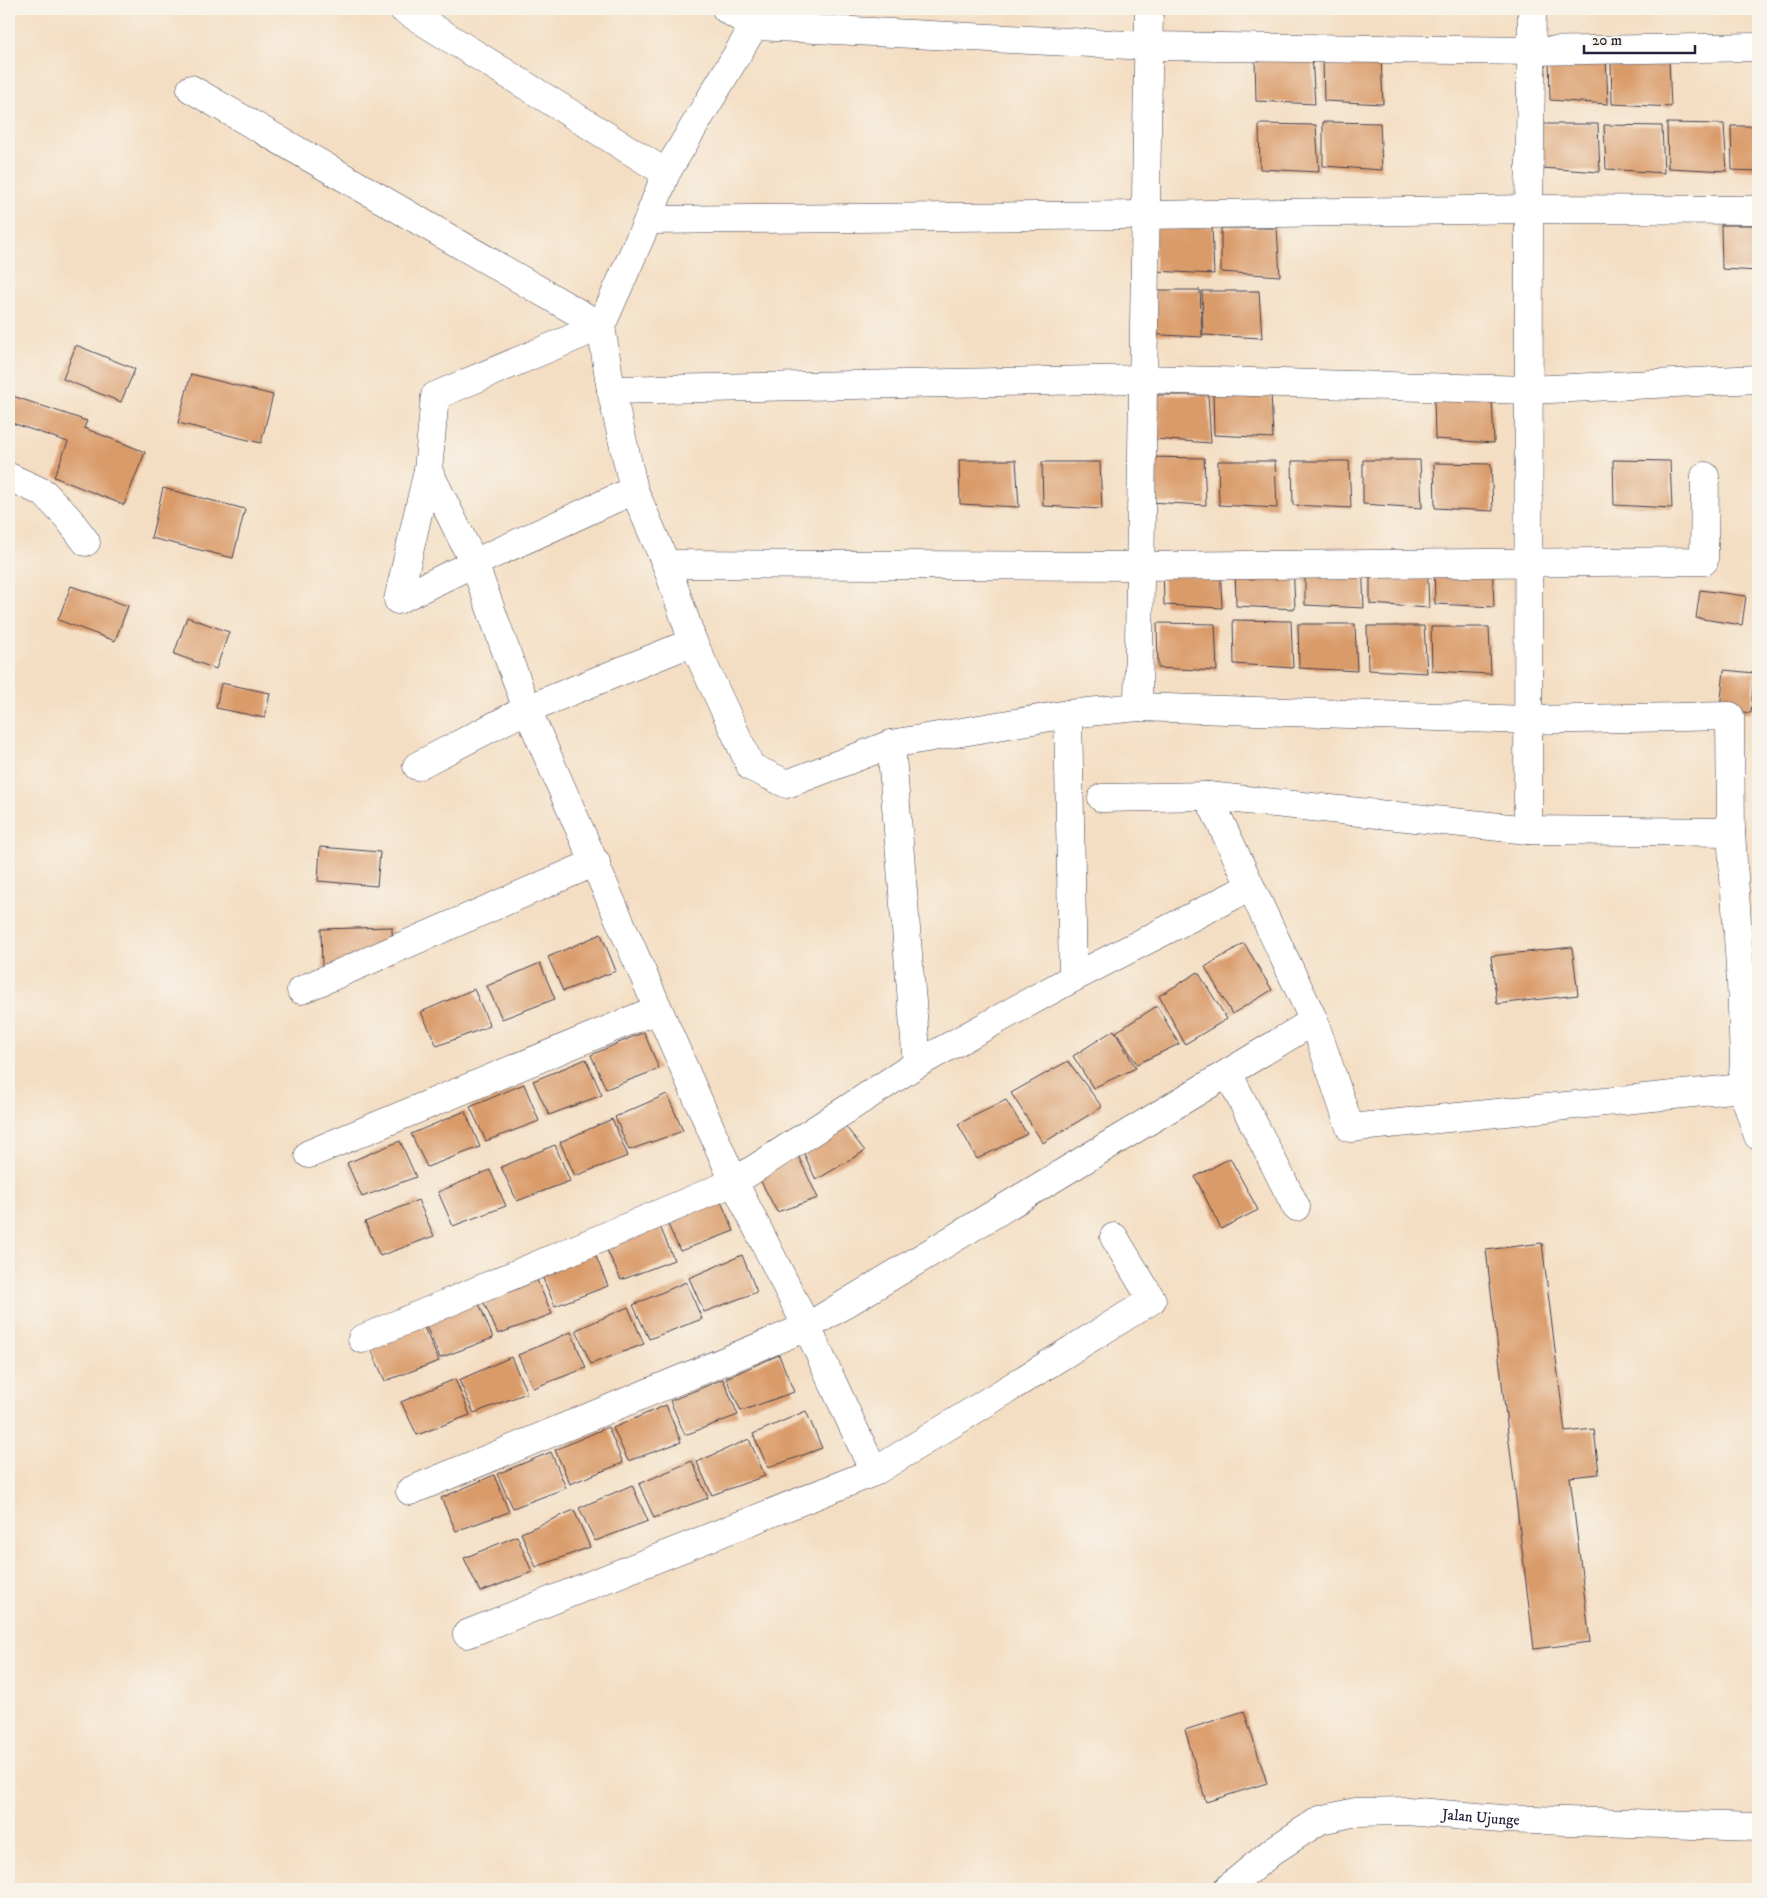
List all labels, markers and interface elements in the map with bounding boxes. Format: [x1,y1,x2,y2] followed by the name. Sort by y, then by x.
[1584,22,1696,54] scale bar
[1592,31,1622,50] text: 20 m
[1439,1805,1520,1830] street label: Jalan Ujunge

